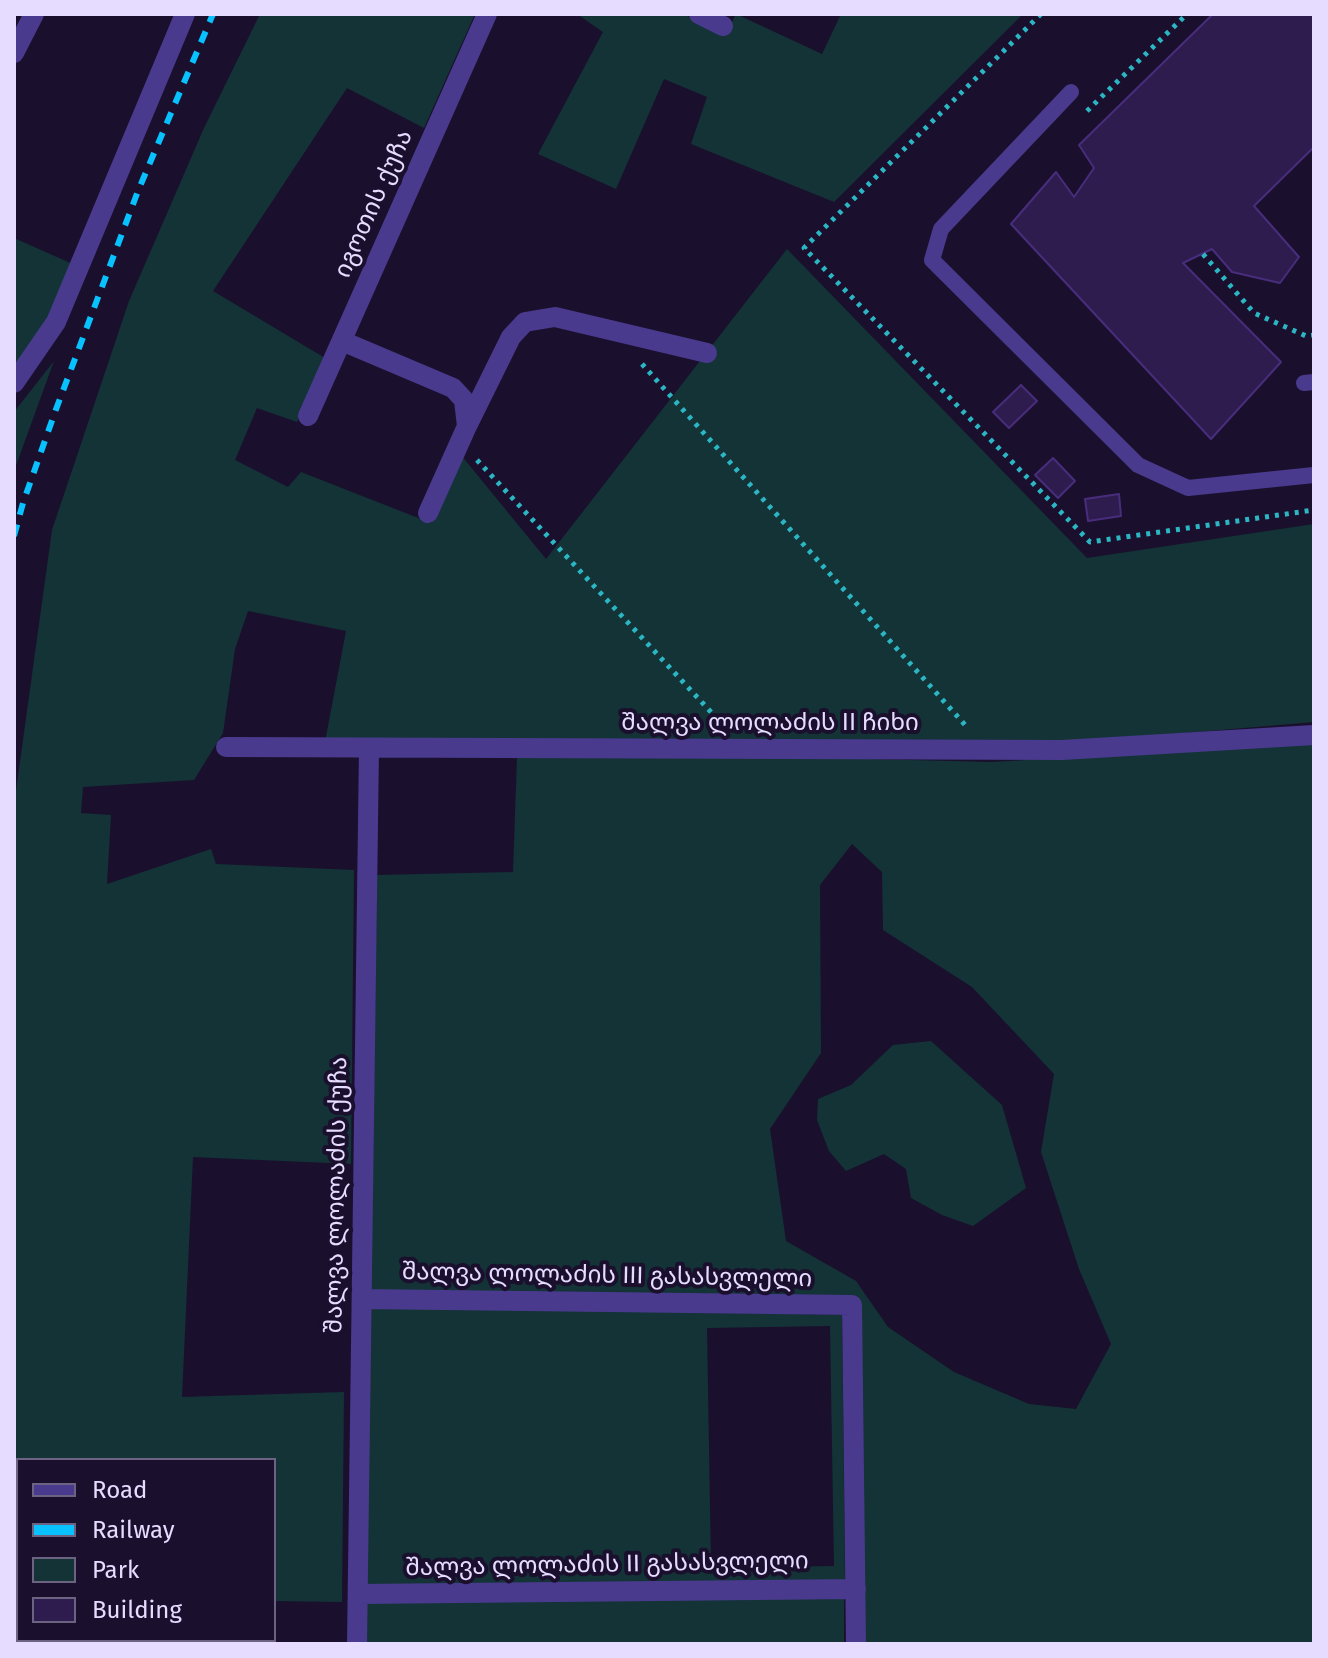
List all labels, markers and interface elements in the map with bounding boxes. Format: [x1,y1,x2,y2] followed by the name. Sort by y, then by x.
[329,126,419,282] street label: იგოთის ქუჩა
[621,709,919,737] street label: შალვა ლოლაძის II ჩიხი
[320,1056,354,1334] street label: შალვა ლოლაძის ქუჩა
[402,1258,812,1294] street label: შალვა ლოლაძის III გასასვლელი
[16,1458,276,1642] legend
[92,1476,147,1504] text: Road
[92,1516,175,1544] text: Railway
[405,1547,809,1583] street label: შალვა ლოლაძის II გასასვლელი
[92,1556,139,1584] text: Park
[92,1596,182,1624] text: Building

